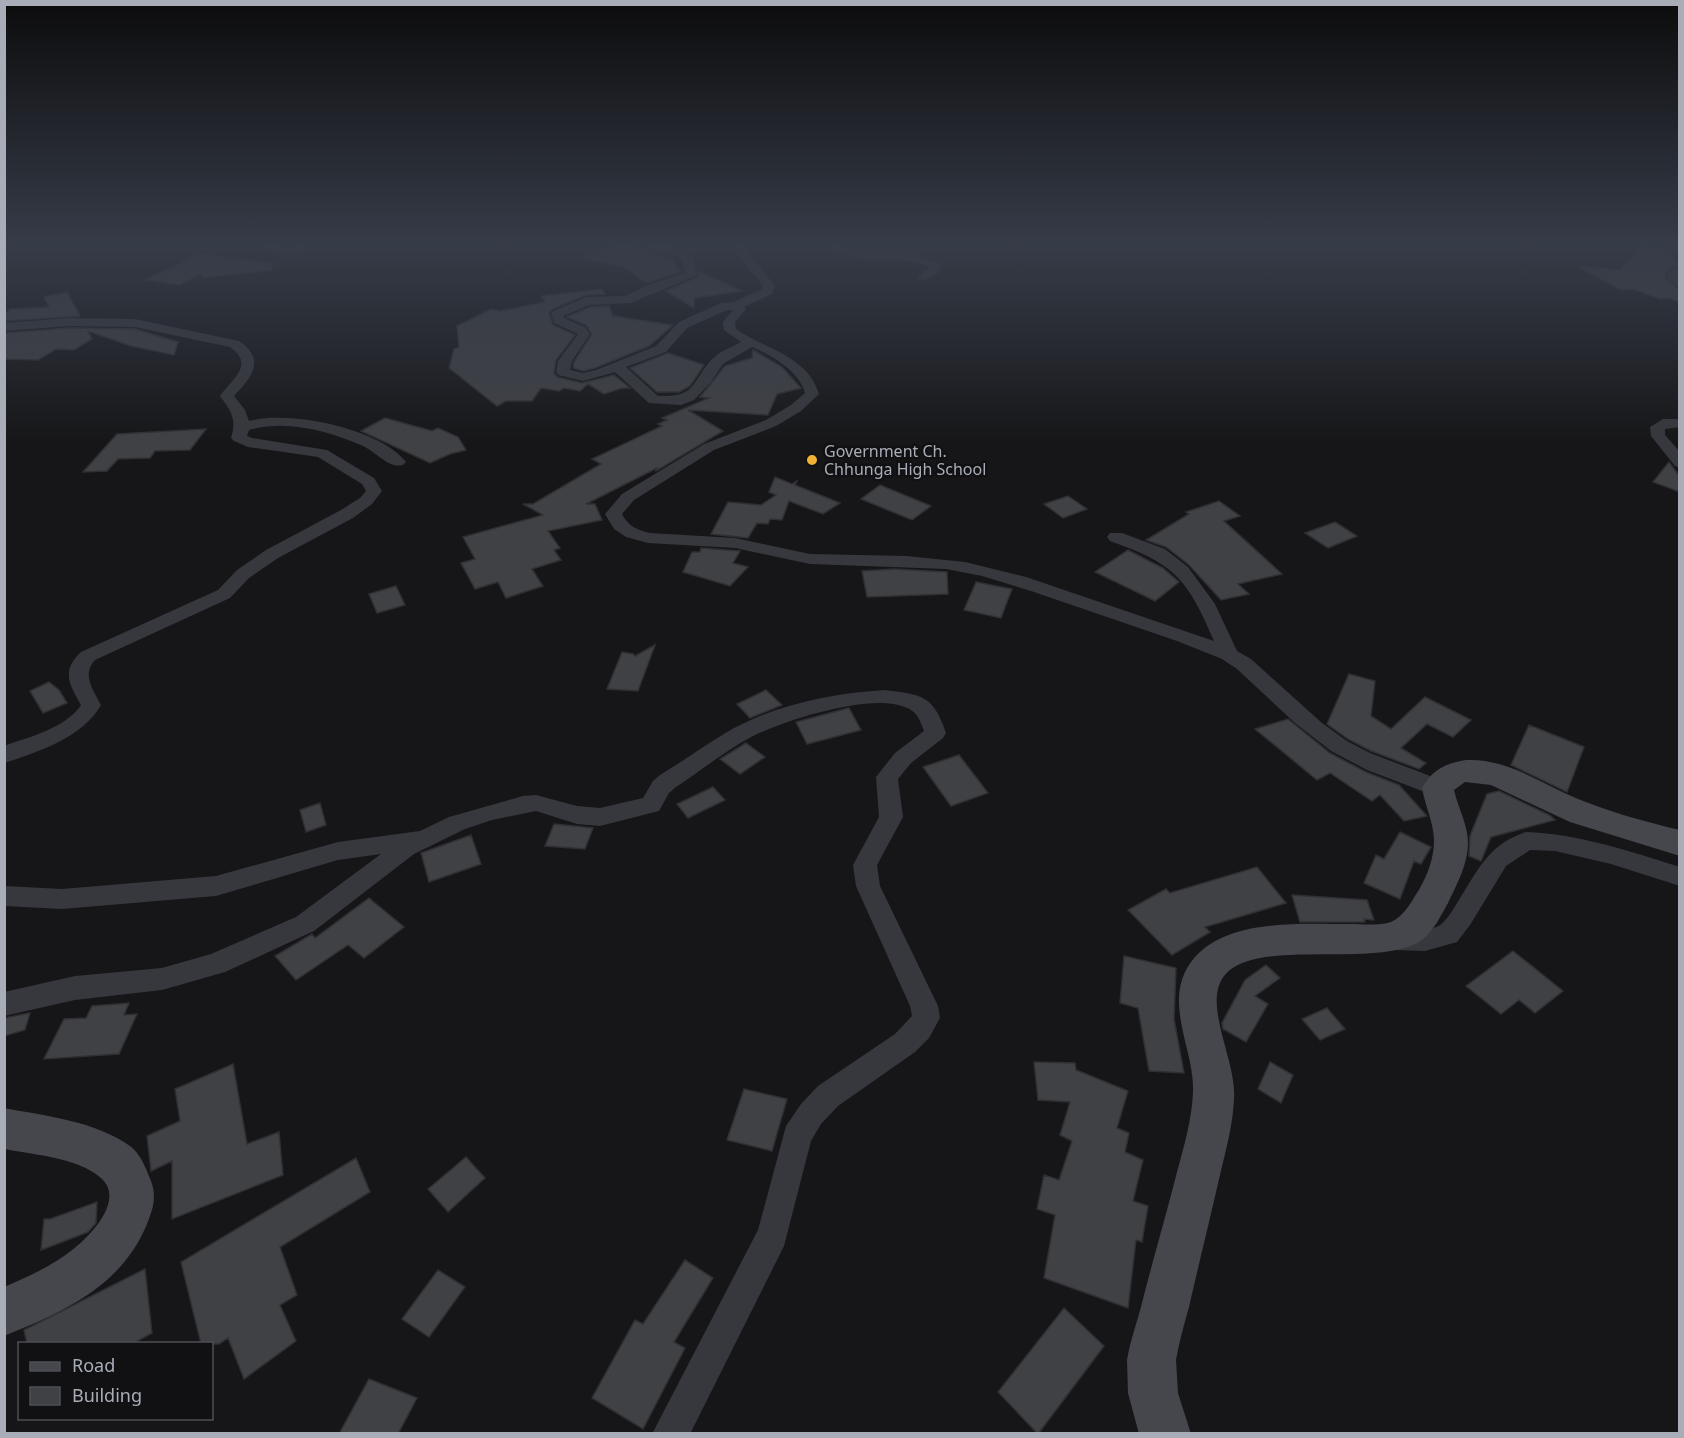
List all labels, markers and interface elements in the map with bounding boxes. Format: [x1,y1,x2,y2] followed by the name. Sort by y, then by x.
[824,440,986,480] place label: Government Ch. Chhunga High School
[805,453,819,467] marker: Government Ch. Chhunga High School
[18,1342,213,1420] legend
[72,1353,115,1377] text: Road
[72,1383,142,1407] text: Building

